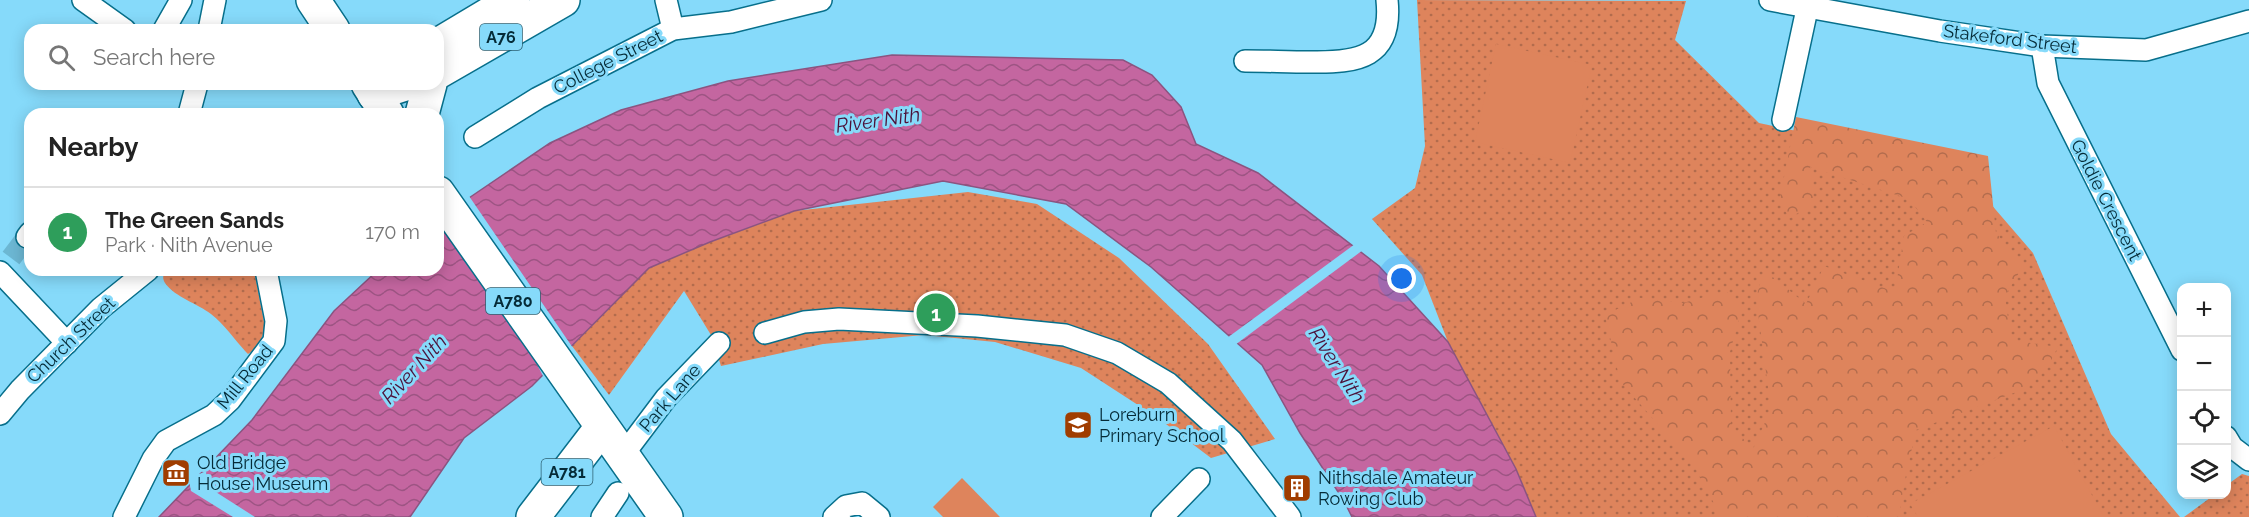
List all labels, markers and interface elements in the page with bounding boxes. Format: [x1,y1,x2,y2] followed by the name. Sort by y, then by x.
[1942,20,2078,57] street label: Stakeford Street
[24,24,444,90] search box
[480,24,522,50] road number: A76
[550,25,666,98] street label: College Street
[45,41,78,74] icon: search
[93,44,215,70] text: Search here
[834,102,922,138] water label: River Nith
[48,132,138,162] text: Nearby
[2067,136,2146,264] street label: Goldie Crescent
[105,207,284,233] text: The Green Sands
[63,220,72,244] text: 1
[365,220,420,244] text: 170 m
[105,233,273,257] text: Park · Nith Avenue
[1387,264,1416,293] your location
[2177,283,2231,499] map controls
[2177,283,2231,337] button: +
[486,288,540,314] road number: A780
[916,290,956,336] pin: 1
[22,292,119,387] street label: Church Street
[1304,323,1370,407] water label: River Nith
[376,330,452,408] water label: River Nith
[2177,337,2231,391] button: −
[212,340,277,413] street label: Mill Road
[635,359,705,436] street label: Park Lane
[2177,391,2231,445] button: locate
[1099,404,1225,446] place label: Loreburn Primary School
[1062,409,1094,441] school or university icon: Loreburn Primary School
[2177,445,2231,499] button: layers
[197,452,328,494] place label: Old Bridge House Museum
[160,457,192,489] museum icon: Old Bridge House Museum
[542,459,592,485] road number: A781
[1318,467,1474,509] place label: Nithsdale Amateur Rowing Club
[1281,472,1313,504] building icon: Nithsdale Amateur Rowing Club

